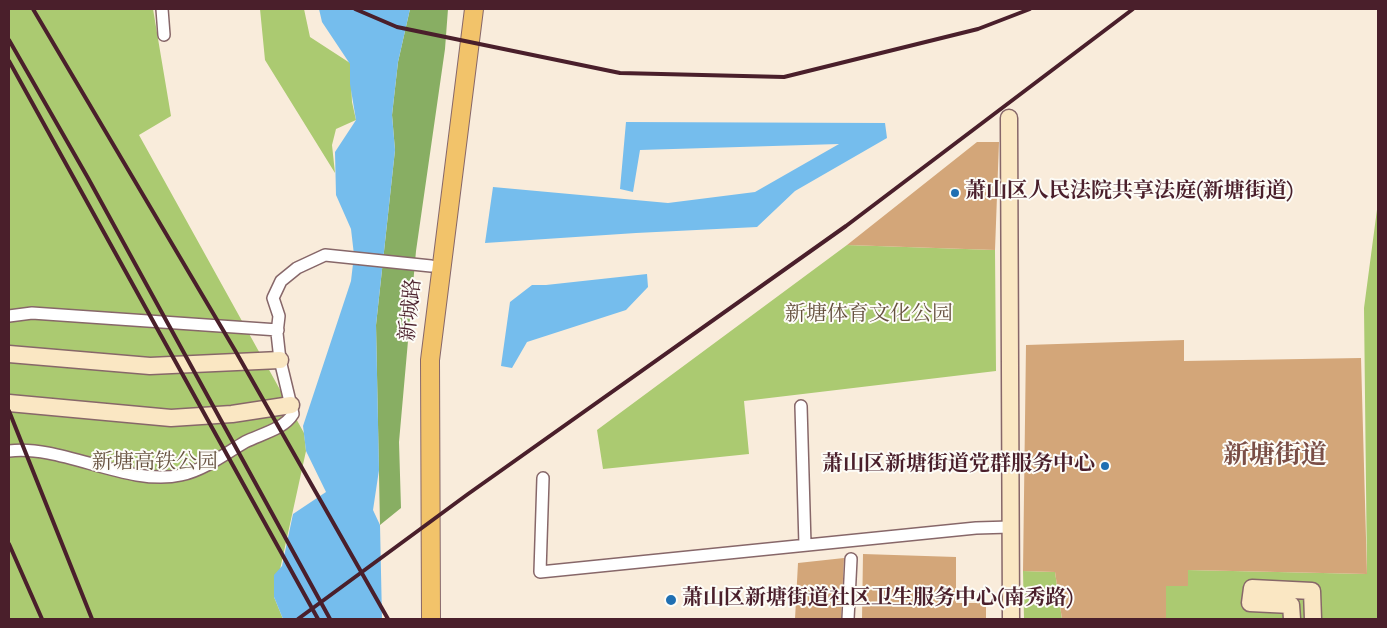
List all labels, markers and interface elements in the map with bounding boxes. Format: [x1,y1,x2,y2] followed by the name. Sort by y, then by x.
[965,180,1294,206] place label: 萧山区人民法院共享法庭(新塘街道)
[949,187,961,199] marker: 萧山区人民法院共享法庭(新塘街道)
[397,277,429,343] street label: 新城路
[785,303,953,329] park label: 新塘体育文化公园
[1223,443,1327,475] district label: 新塘街道
[92,451,218,477] park label: 新塘高铁公园
[822,453,1095,479] place label: 萧山区新塘街道党群服务中心
[1099,460,1111,472] marker: 萧山区新塘街道党群服务中心
[682,587,1074,613] place label: 萧山区新塘街道社区卫生服务中心(南秀路)
[664,593,678,607] marker: 萧山区新塘街道社区卫生服务中心(南秀路)

